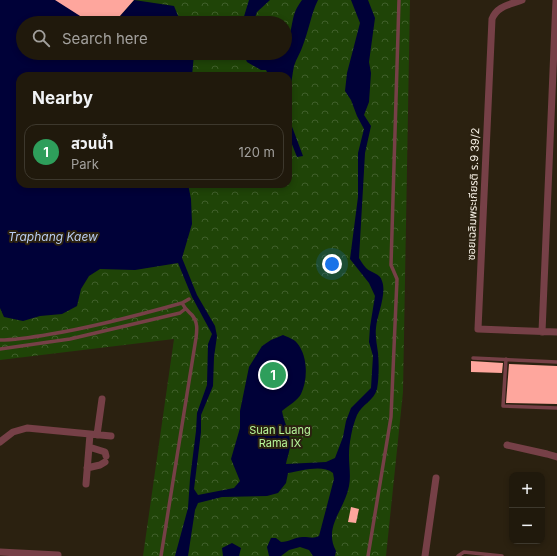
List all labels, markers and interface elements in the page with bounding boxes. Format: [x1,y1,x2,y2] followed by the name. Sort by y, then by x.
[16,16,292,60] search box
[30,27,52,49] icon: search
[62,29,148,48] text: Search here
[32,88,93,108] text: Nearby
[464,127,482,261] street label: ซอยเฉลิมพระเกียรติ ร.9 39/2
[71,134,114,153] text: สวนน้ำ
[43,144,49,160] text: 1
[239,144,275,160] text: 120 m
[71,156,99,172] text: Park
[8,229,98,244] water label: Traphang Kaew
[322,254,342,274] your location
[260,360,286,390] pin: 1
[249,423,311,450] park label: Suan Luang Rama IX
[509,472,545,544] map controls
[509,472,545,508] button: +
[509,508,545,544] button: −

